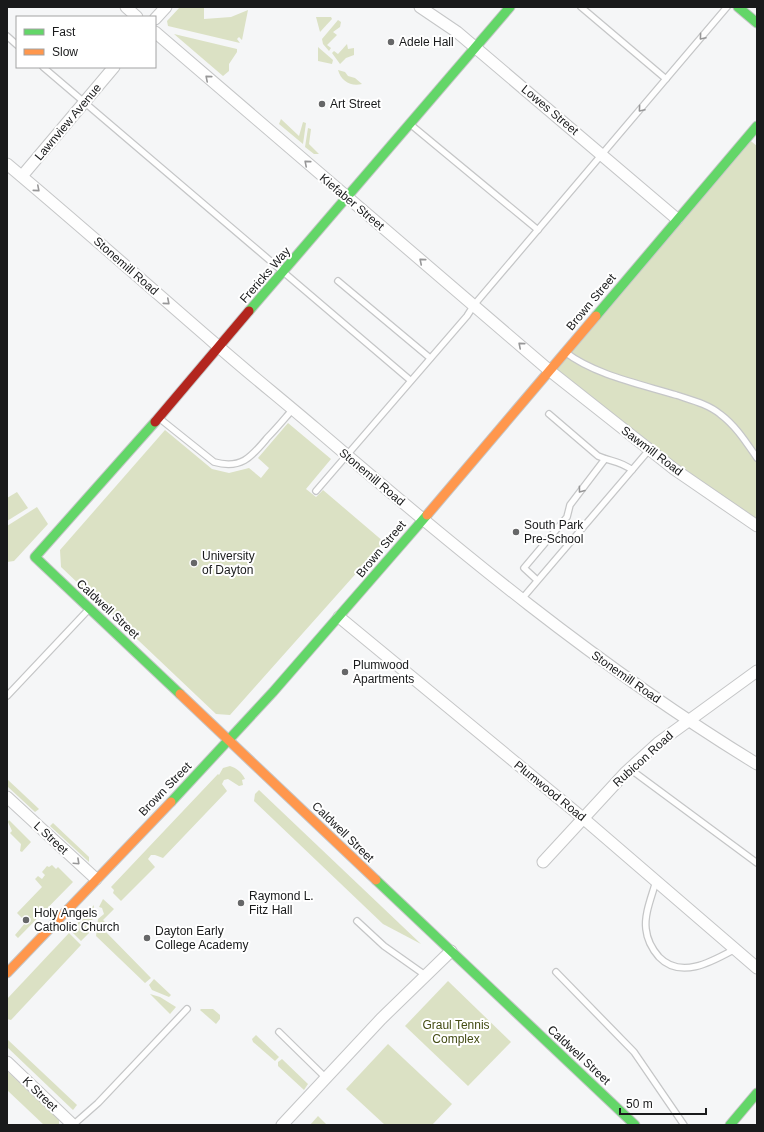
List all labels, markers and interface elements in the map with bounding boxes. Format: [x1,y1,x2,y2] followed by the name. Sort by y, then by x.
[16,16,156,68] legend
[52,25,76,39] text: Fast
[700,32,707,40] one-way arrow
[399,35,454,49] place label: Adele Hall
[386,37,396,47] marker: Adele Hall
[52,45,78,59] text: Slow
[205,75,213,82] one-way arrow
[32,81,104,163] street label: Lawnview Avenue
[519,82,582,138] street label: Lowes Street
[330,97,381,111] place label: Art Street
[317,99,327,109] marker: Art Street
[638,105,645,112] one-way arrow
[304,160,311,167] one-way arrow
[317,171,388,234] street label: Kiefaber Street
[32,185,39,192] one-way arrow
[91,234,161,298] street label: Stonemill Road
[237,244,293,306] street label: Frericks Way
[419,258,427,265] one-way arrow
[563,270,619,333] street label: Brown Street
[162,297,169,304] one-way arrow
[518,343,525,350] one-way arrow
[618,423,686,479] street label: Sawmill Road
[336,445,408,509] street label: Stonemill Road
[579,485,586,492] one-way arrow
[353,517,409,580] street label: Brown Street
[524,518,584,546] place label: South Park Pre-School
[511,527,521,537] marker: South Park Pre-School
[202,549,255,577] place label: University of Dayton
[189,558,199,568] marker: University of Dayton
[74,576,143,642] street label: Caldwell Street
[589,648,663,706] street label: Stonemill Road
[353,658,414,686] place label: Plumwood Apartments
[340,667,350,677] marker: Plumwood Apartments
[610,728,676,790] street label: Rubicon Road
[511,758,589,824] street label: Plumwood Road
[136,759,195,819] street label: Brown Street
[309,799,377,866] street label: Caldwell Street
[31,819,71,858] street label: L Street
[72,857,79,864] one-way arrow
[249,889,314,917] place label: Raymond L. Fitz Hall
[236,898,246,908] marker: Raymond L. Fitz Hall
[34,906,119,934] place label: Holy Angels Catholic Church
[21,915,31,925] marker: Holy Angels Catholic Church
[155,924,248,952] place label: Dayton Early College Academy
[142,933,152,943] marker: Dayton Early College Academy
[422,1018,490,1046] park label: Graul Tennis Complex
[545,1022,614,1088] street label: Caldwell Street
[20,1074,61,1115] street label: K Street
[620,1090,706,1116] scale bar
[626,1097,653,1111] text: 50 m

